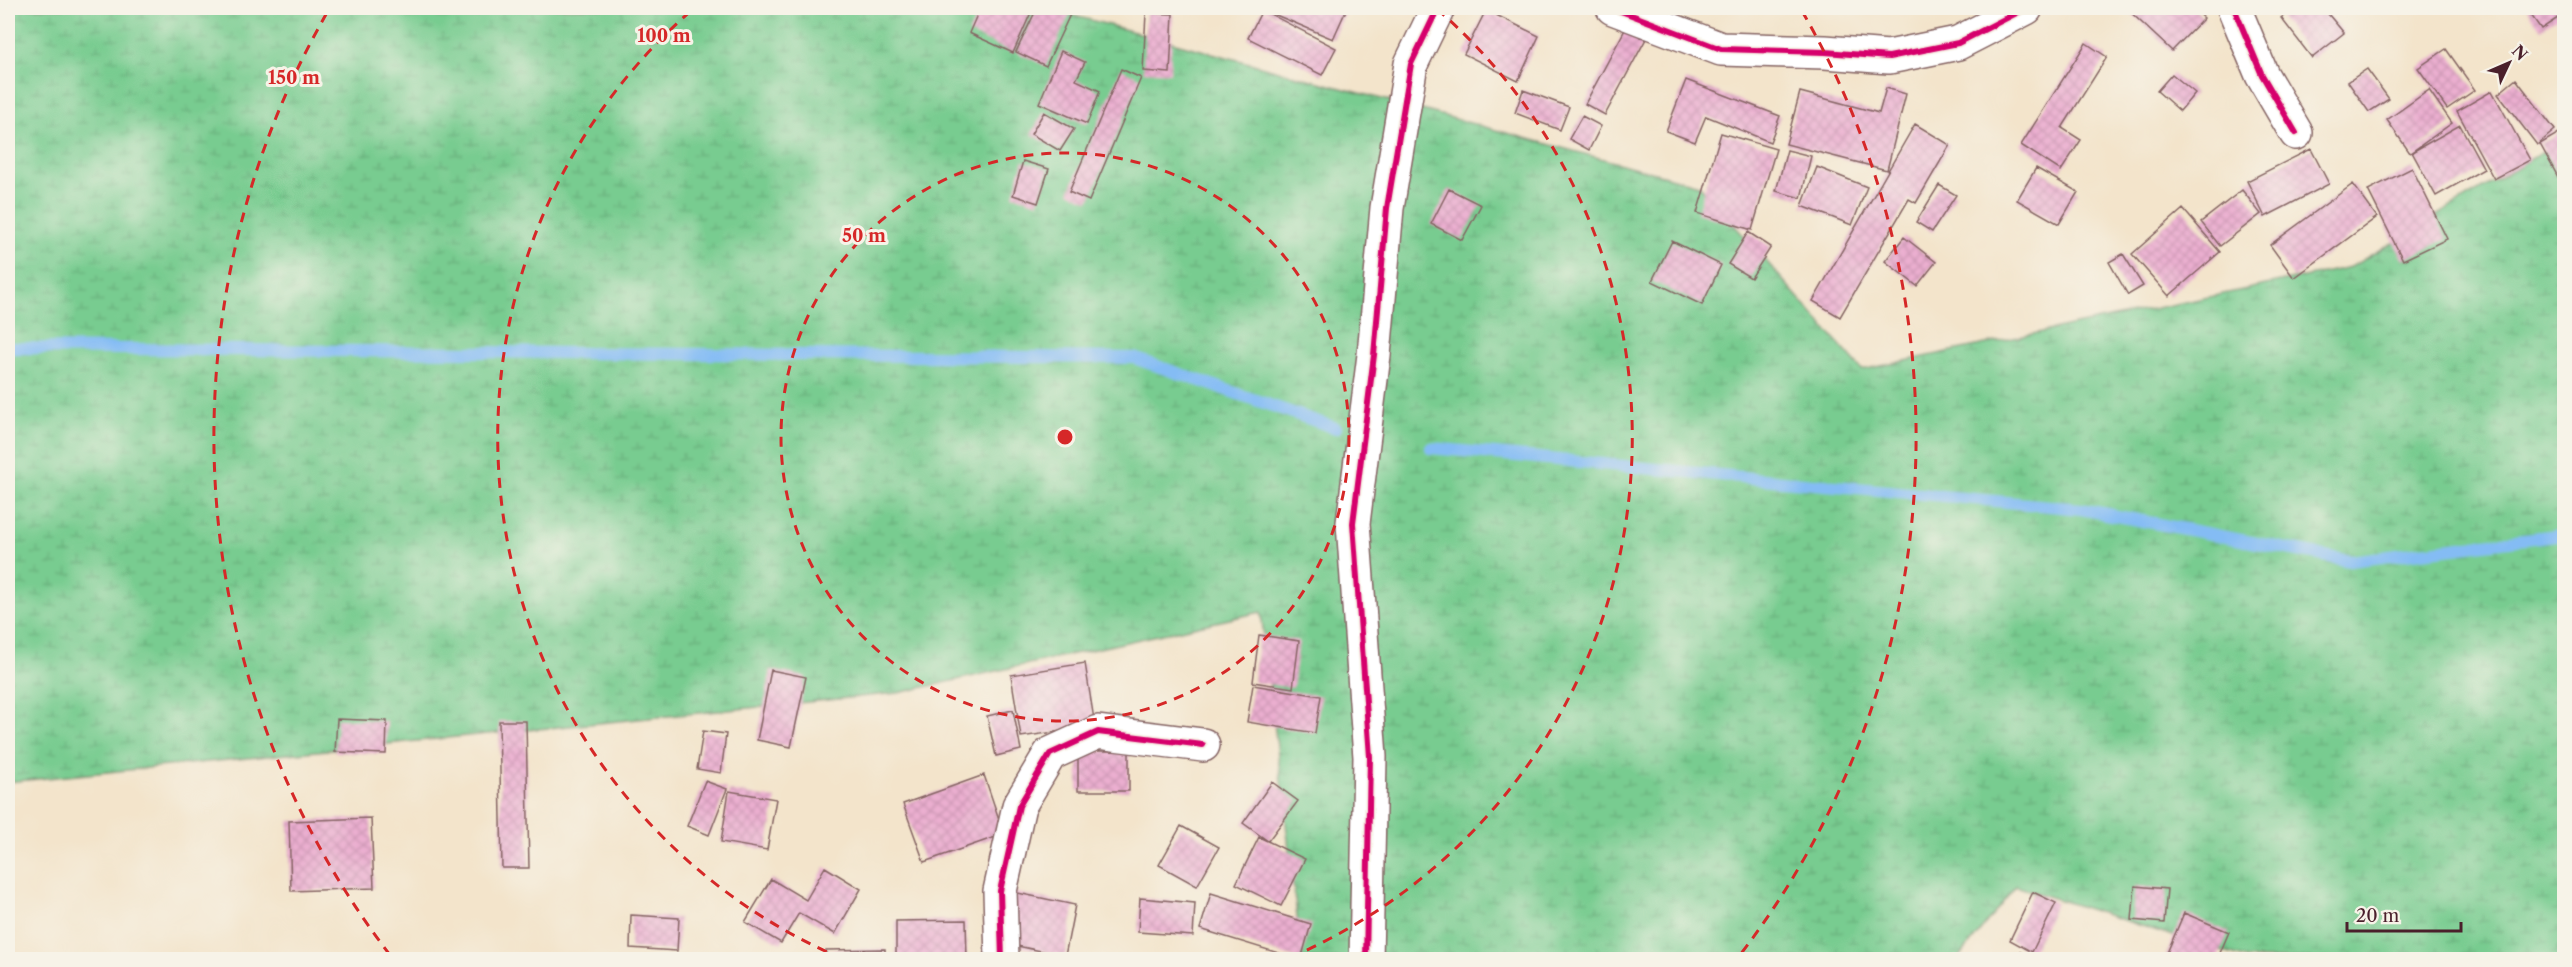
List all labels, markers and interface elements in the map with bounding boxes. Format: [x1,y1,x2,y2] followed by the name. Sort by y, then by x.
[637,25,691,47] text: 100 m
[2479,33,2539,93] north arrow
[2508,41,2532,65] text: N
[268,67,320,89] text: 150 m
[842,225,886,247] text: 50 m
[1055,427,1075,447] centre of rings
[2347,895,2461,933] scale bar
[2356,905,2400,927] text: 20 m

